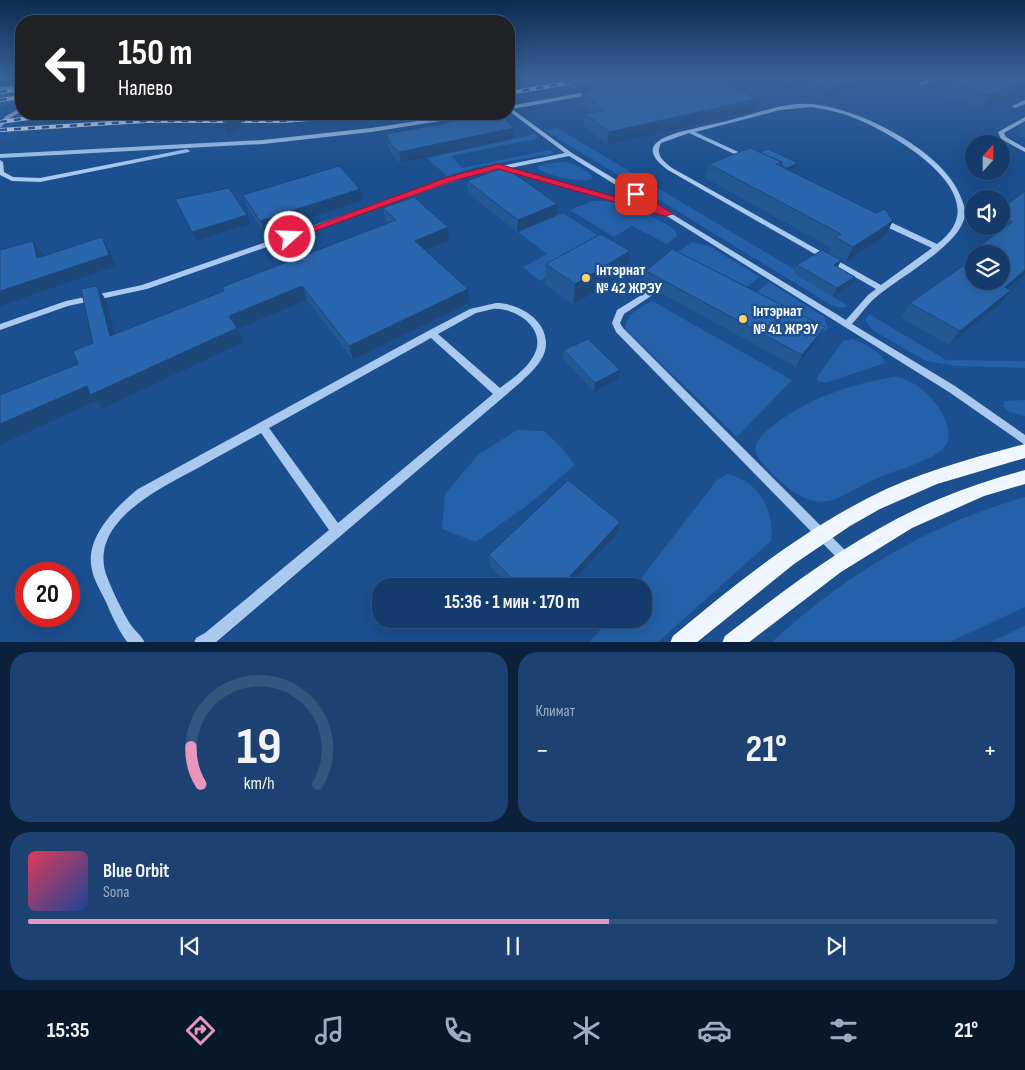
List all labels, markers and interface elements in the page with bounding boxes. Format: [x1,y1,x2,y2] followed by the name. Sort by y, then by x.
[118,32,192,75] text: 150 m
[35,35,100,100] icon: left
[118,75,173,102] text: Налево
[965,135,1010,180] north arrow
[965,135,1010,290] map controls
[615,173,657,215] pin
[622,180,650,208] icon: arrive
[965,190,1010,235] button: sound
[263,210,315,262] position arrow
[965,245,1010,290] button: layers
[596,261,662,298] place label: Інтэрнат № 42 ЖРЭУ
[580,272,592,284] marker: Інтэрнат № 42 ЖРЭУ
[753,302,819,339] place label: Інтэрнат № 41 ЖРЭУ
[737,313,749,325] marker: Інтэрнат № 41 ЖРЭУ
[15,562,80,627] speed limit sign: 20
[444,591,580,614] text: 15:36 · 1 мин · 170 m
[536,702,575,721] text: Климат
[236,716,281,779] text: 19
[746,727,787,772] text: 21°
[536,734,549,767] text: −
[983,734,997,767] text: +
[243,773,274,794] text: km/h
[103,860,169,883] text: Blue Orbit
[103,883,130,902] text: Sona
[176,932,204,960] icon: previous
[499,932,527,960] icon: pause
[822,932,850,960] icon: next
[183,1013,218,1048] icon: directions
[312,1013,347,1048] icon: music
[440,1013,475,1048] icon: phone
[569,1013,604,1048] icon: climate
[697,1013,732,1048] icon: car
[826,1013,861,1048] icon: filters
[47,1017,90,1044] text: 15:35
[954,1017,978,1044] text: 21°

